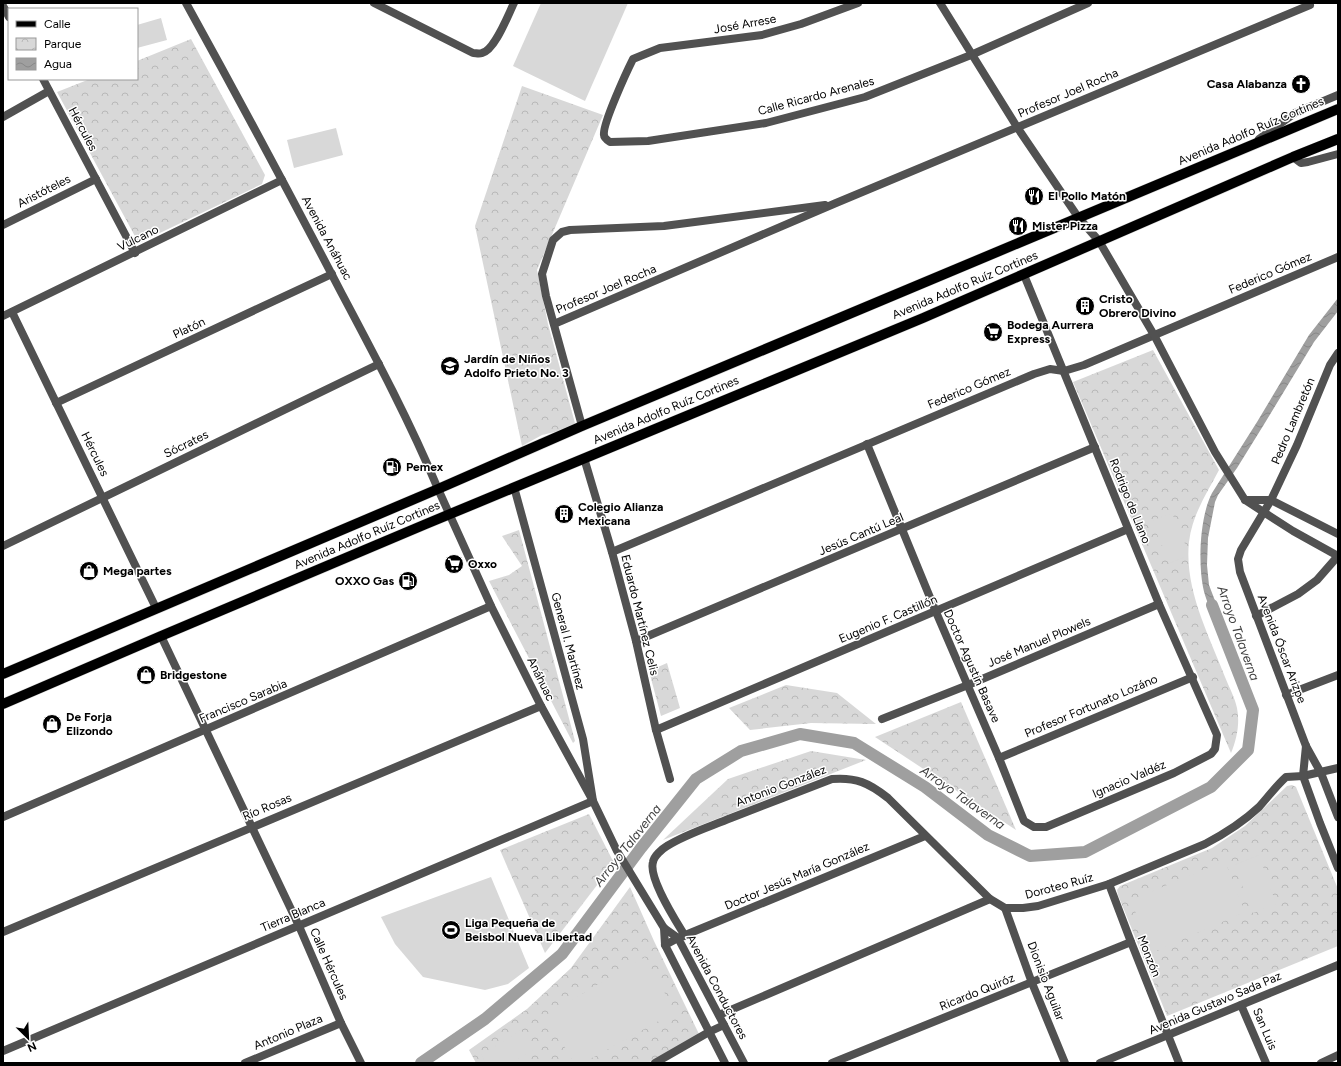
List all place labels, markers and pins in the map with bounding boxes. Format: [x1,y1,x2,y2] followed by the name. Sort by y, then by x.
[1290,73,1312,95] church icon: Casa Alabanza
[1207,77,1287,91] place label: Casa Alabanza
[1023,185,1045,207] restaurant icon: El Pollo Matón
[1048,189,1126,203] place label: El Pollo Matón
[1007,215,1029,237] restaurant icon: Mister Pizza
[1032,219,1098,233] place label: Mister Pizza
[1099,292,1176,320] place label: Cristo Obrero Divino
[1074,295,1096,317] building icon: Cristo Obrero Divino
[1007,318,1094,346] place label: Bodega Aurrera Express
[982,321,1004,343] supermarket icon: Bodega Aurrera Express
[464,352,569,380] place label: Jardín de Niños Adolfo Prieto No. 3
[439,355,461,377] school or university icon: Jardín de Niños Adolfo Prieto No. 3
[381,456,403,478] fuel station icon: Pemex
[406,460,444,474] place label: Pemex
[578,500,663,528] place label: Colegio Alianza Mexicana
[553,503,575,525] building icon: Colegio Alianza Mexicana
[443,553,465,575] supermarket icon: Oxxo
[468,557,497,571] place label: Oxxo
[78,560,100,582] shop icon: Mega partes
[103,564,172,578] place label: Mega partes
[397,570,419,592] fuel station icon: OXXO Gas
[335,574,394,588] place label: OXXO Gas
[135,664,157,686] shop icon: Bridgestone
[160,668,227,682] place label: Bridgestone
[66,710,113,738] place label: De Forja Elizondo
[41,713,63,735] shop icon: De Forja Elizondo
[465,916,592,944] place label: Liga Pequeña de Beisbol Nueva Libertad
[440,919,462,941] sports icon: Liga Pequeña de Beisbol Nueva Libertad

